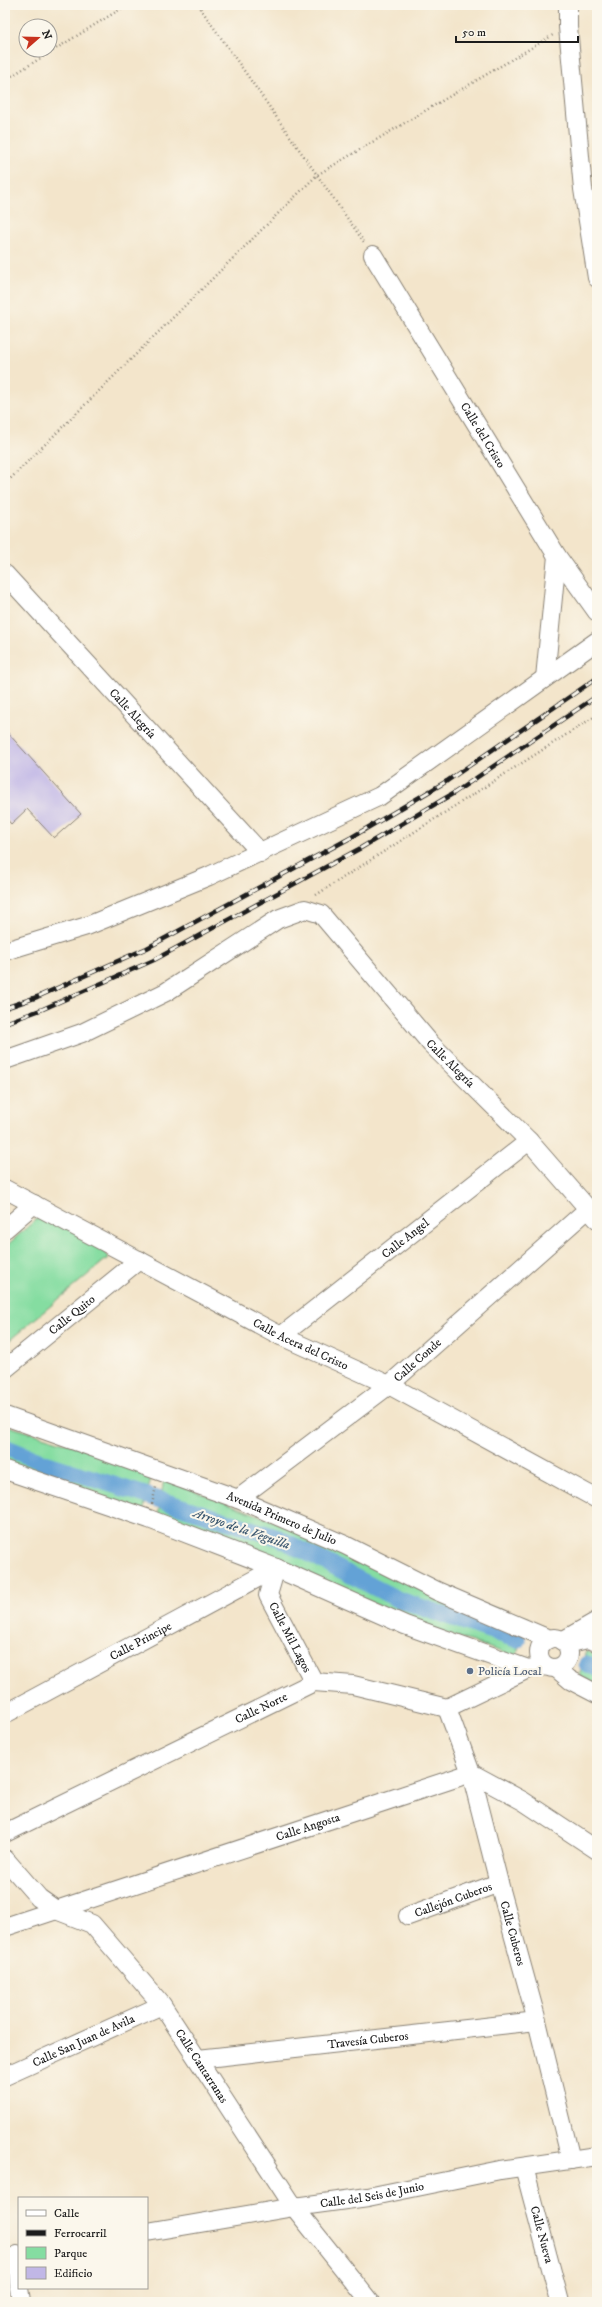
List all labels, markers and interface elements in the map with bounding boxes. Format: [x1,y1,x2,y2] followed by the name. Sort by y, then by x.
[18,18,58,58] north arrow
[456,18,578,44] scale bar
[462,25,486,40] text: 50 m
[38,28,55,42] text: N
[457,400,508,471] street label: Calle del Cristo
[106,685,160,742] street label: Calle Alegría
[423,1036,478,1092] street label: Calle Alegría
[379,1215,433,1262] street label: Calle Angel
[46,1292,98,1338] street label: Calle Quito
[250,1315,351,1374] street label: Calle Acera del Cristo
[391,1335,445,1385] street label: Calle Conde
[224,1489,339,1549] street label: Avenida Primero de Julio
[189,1504,292,1553] water label: Arroyo de la Veguilla
[265,1600,315,1675] street label: Calle Mil Lagos
[107,1619,174,1664] street label: Calle Principe
[478,1664,542,1679] place label: Policía Local
[465,1666,475,1676] marker: Policía Local
[233,1689,290,1727] street label: Calle Norte
[274,1810,343,1845] street label: Calle Angosta
[412,1879,494,1921] street label: Callejón Cuberos
[496,1899,528,1968] street label: Calle Cuberos
[30,2011,138,2071] street label: Calle San Juan de Avila
[172,2026,231,2106] street label: Calle Cantarranas
[327,2028,409,2052] street label: Travesía Cuberos
[319,2179,425,2211] street label: Calle del Seis de Junio
[18,2197,148,2289] legend
[527,2205,557,2266] street label: Calle Nueva
[54,2206,79,2221] text: Calle
[54,2226,107,2241] text: Ferrocarril
[54,2246,87,2261] text: Parque
[54,2266,93,2281] text: Edificio

